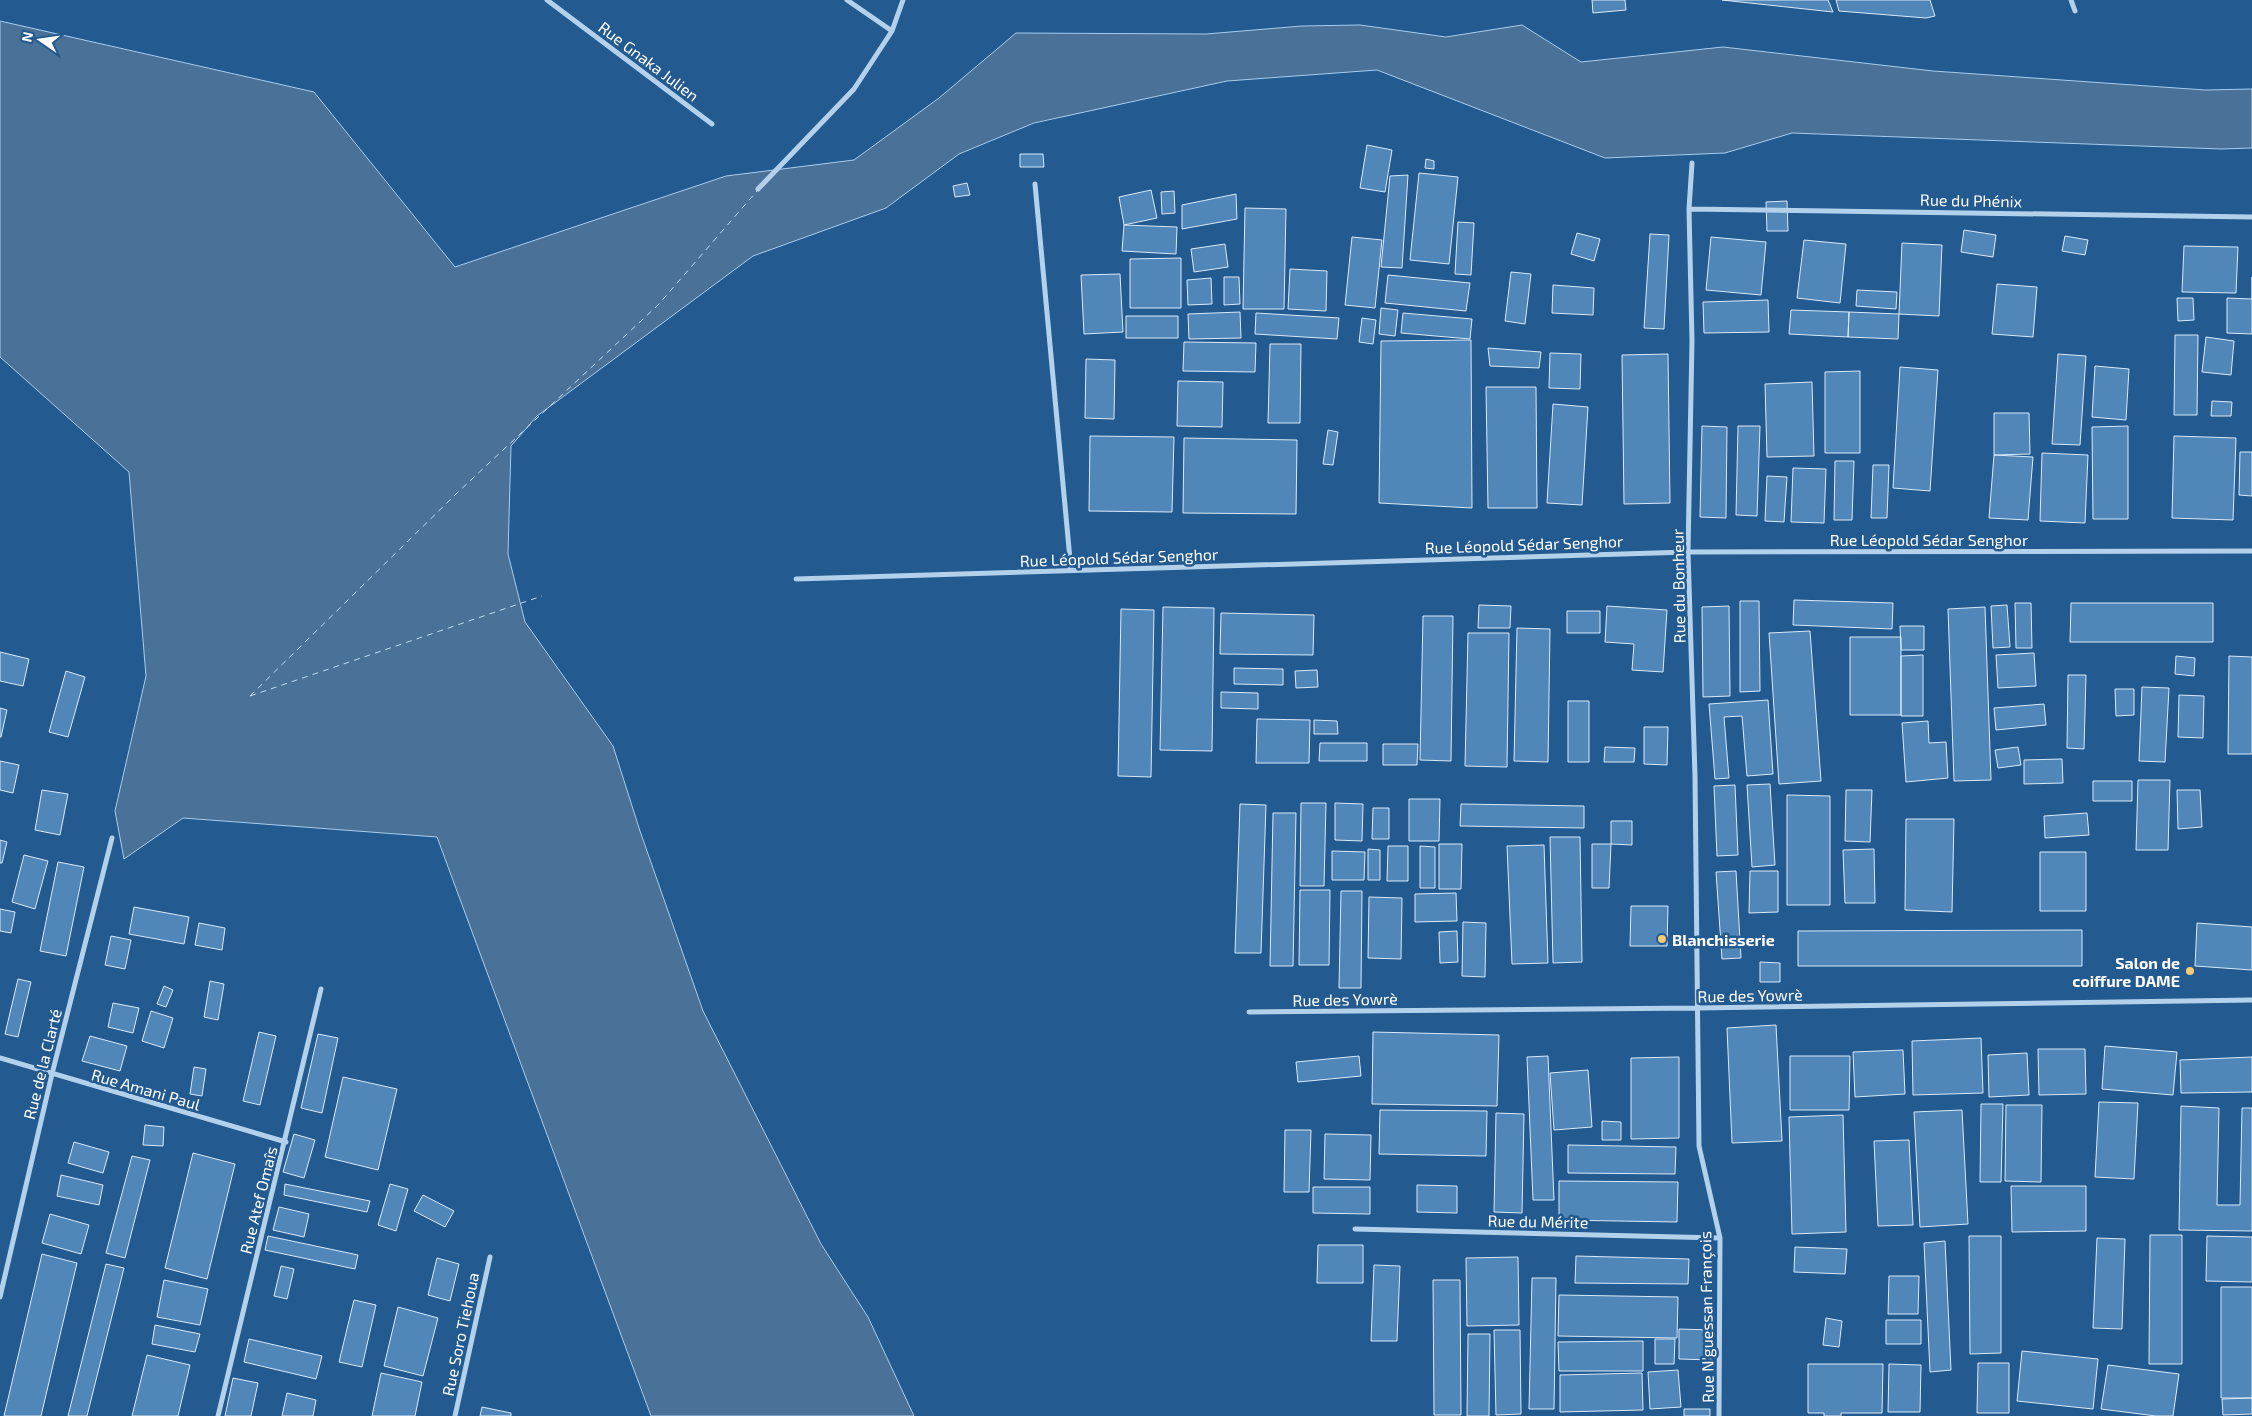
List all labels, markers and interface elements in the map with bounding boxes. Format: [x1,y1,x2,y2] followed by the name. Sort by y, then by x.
[15,15,65,65] north arrow
[595,17,703,105] street label: Rue Gnaka Julien
[17,30,36,44] text: N
[1920,190,2023,210] street label: Rue du Phénix
[1667,528,1689,644] street label: Rue du Bonheur
[1830,530,2029,549] street label: Rue Léopold Sédar Senghor
[1424,531,1624,557] street label: Rue Léopold Sédar Senghor
[1019,544,1219,570] street label: Rue Léopold Sédar Senghor
[1672,930,1775,949] place label: Blanchisserie
[1656,933,1668,945] marker: Blanchisserie
[2072,953,2180,990] place label: Salon de coiffure DAME
[2184,965,2196,977] marker: Salon de coiffure DAME
[1697,985,1803,1005] street label: Rue des Yowrè
[1292,989,1398,1009] street label: Rue des Yowrè
[19,1007,65,1121] street label: Rue de la Clarté
[89,1064,203,1114] street label: Rue Amani Paul
[235,1144,281,1256] street label: Rue Atef Omaîs
[1487,1211,1589,1231] street label: Rue du Mérite
[1695,1231,1718,1403] street label: Rue N'guessan François
[438,1270,482,1398] street label: Rue Soro Tiehoua

